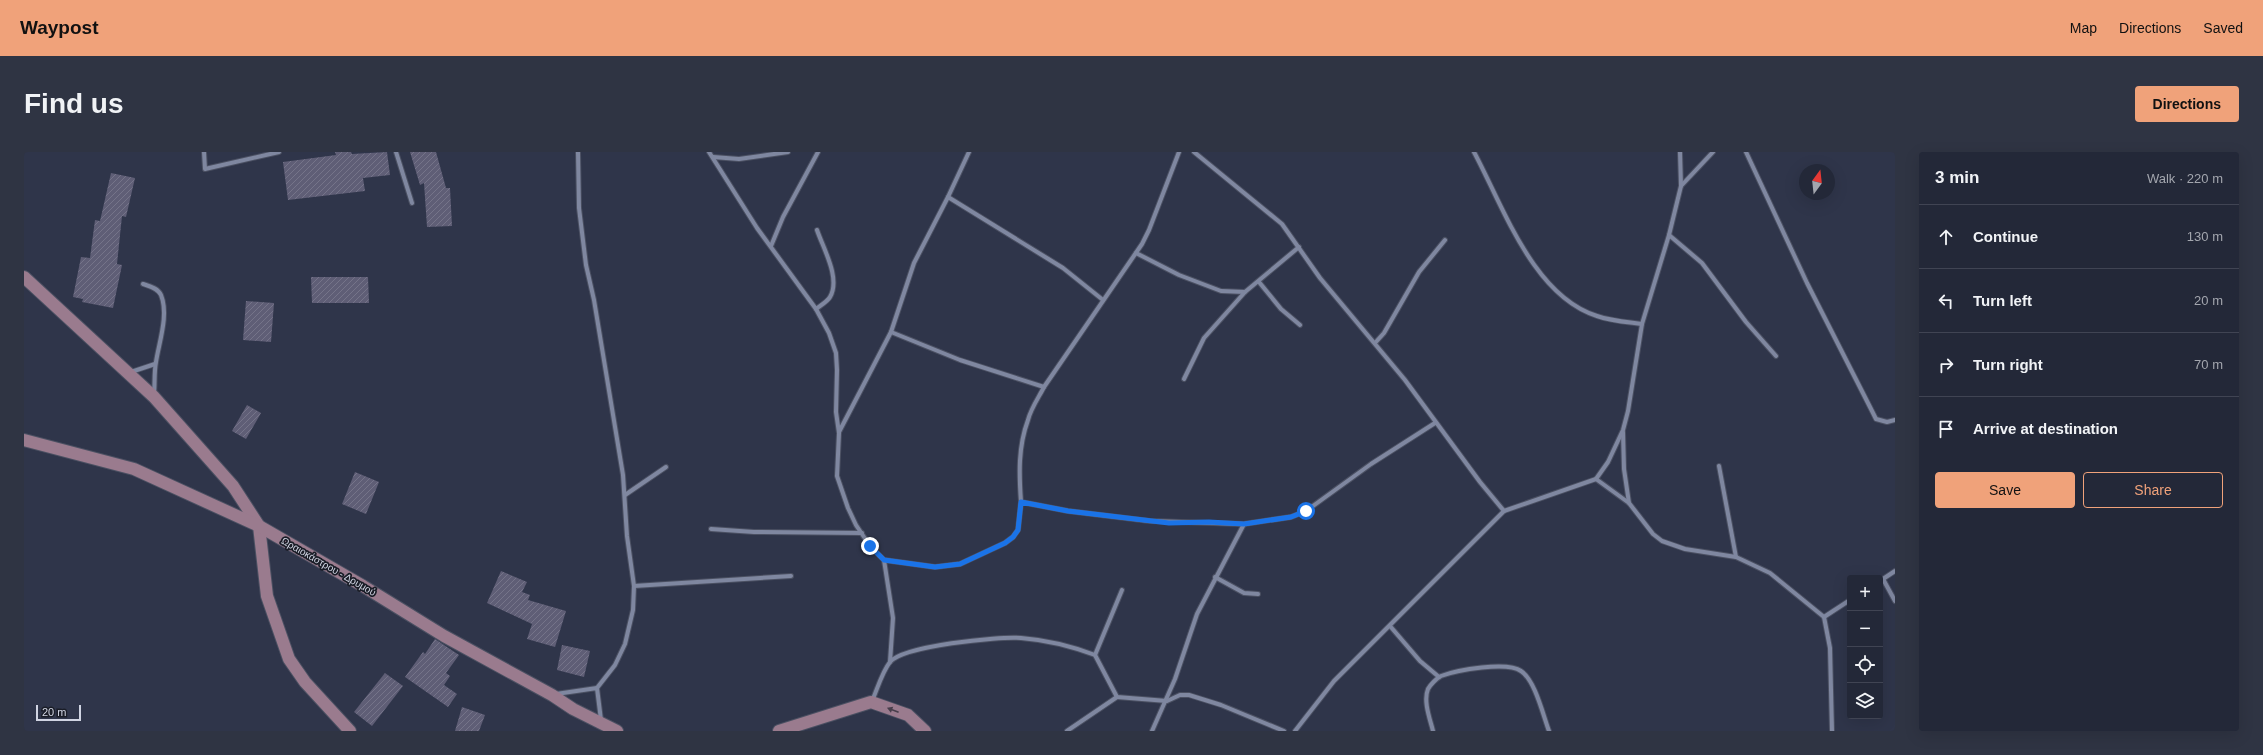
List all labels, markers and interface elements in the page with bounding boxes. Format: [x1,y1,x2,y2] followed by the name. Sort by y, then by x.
[20,17,98,38] text: Waypost
[2070,20,2097,36] text: Map
[2119,20,2181,36] text: Directions
[2203,20,2243,36] text: Saved
[2135,86,2239,122] button: Directions
[24,88,124,119] text: Find us
[1799,164,1835,200] north arrow
[1935,168,1979,187] text: 3 min
[2147,171,2223,186] text: Walk · 220 m
[1935,226,1957,248] icon: ahead
[1973,228,2038,245] text: Continue
[2187,229,2223,244] text: 130 m
[1935,290,1957,312] icon: left
[1973,292,2032,309] text: Turn left
[2194,293,2223,308] text: 20 m
[1935,354,1957,376] icon: right
[1973,356,2043,373] text: Turn right
[2194,357,2223,372] text: 70 m
[1935,418,1957,440] icon: arrive
[1973,420,2118,437] text: Arrive at destination
[1935,472,2075,508] button: Save
[2083,472,2223,508] button: Share
[1297,502,1315,520] route start
[280,535,378,598] street label: Ωραιοκάστρου - Δρυμού
[861,537,879,555] route end
[1847,575,1883,719] map controls
[1847,575,1883,611] button: +
[1847,611,1883,647] button: −
[1847,647,1883,683] button: locate
[1847,683,1883,719] button: layers
[36,703,81,722] scale bar
[42,706,66,718] text: 20 m
[887,706,899,712] one-way arrow

